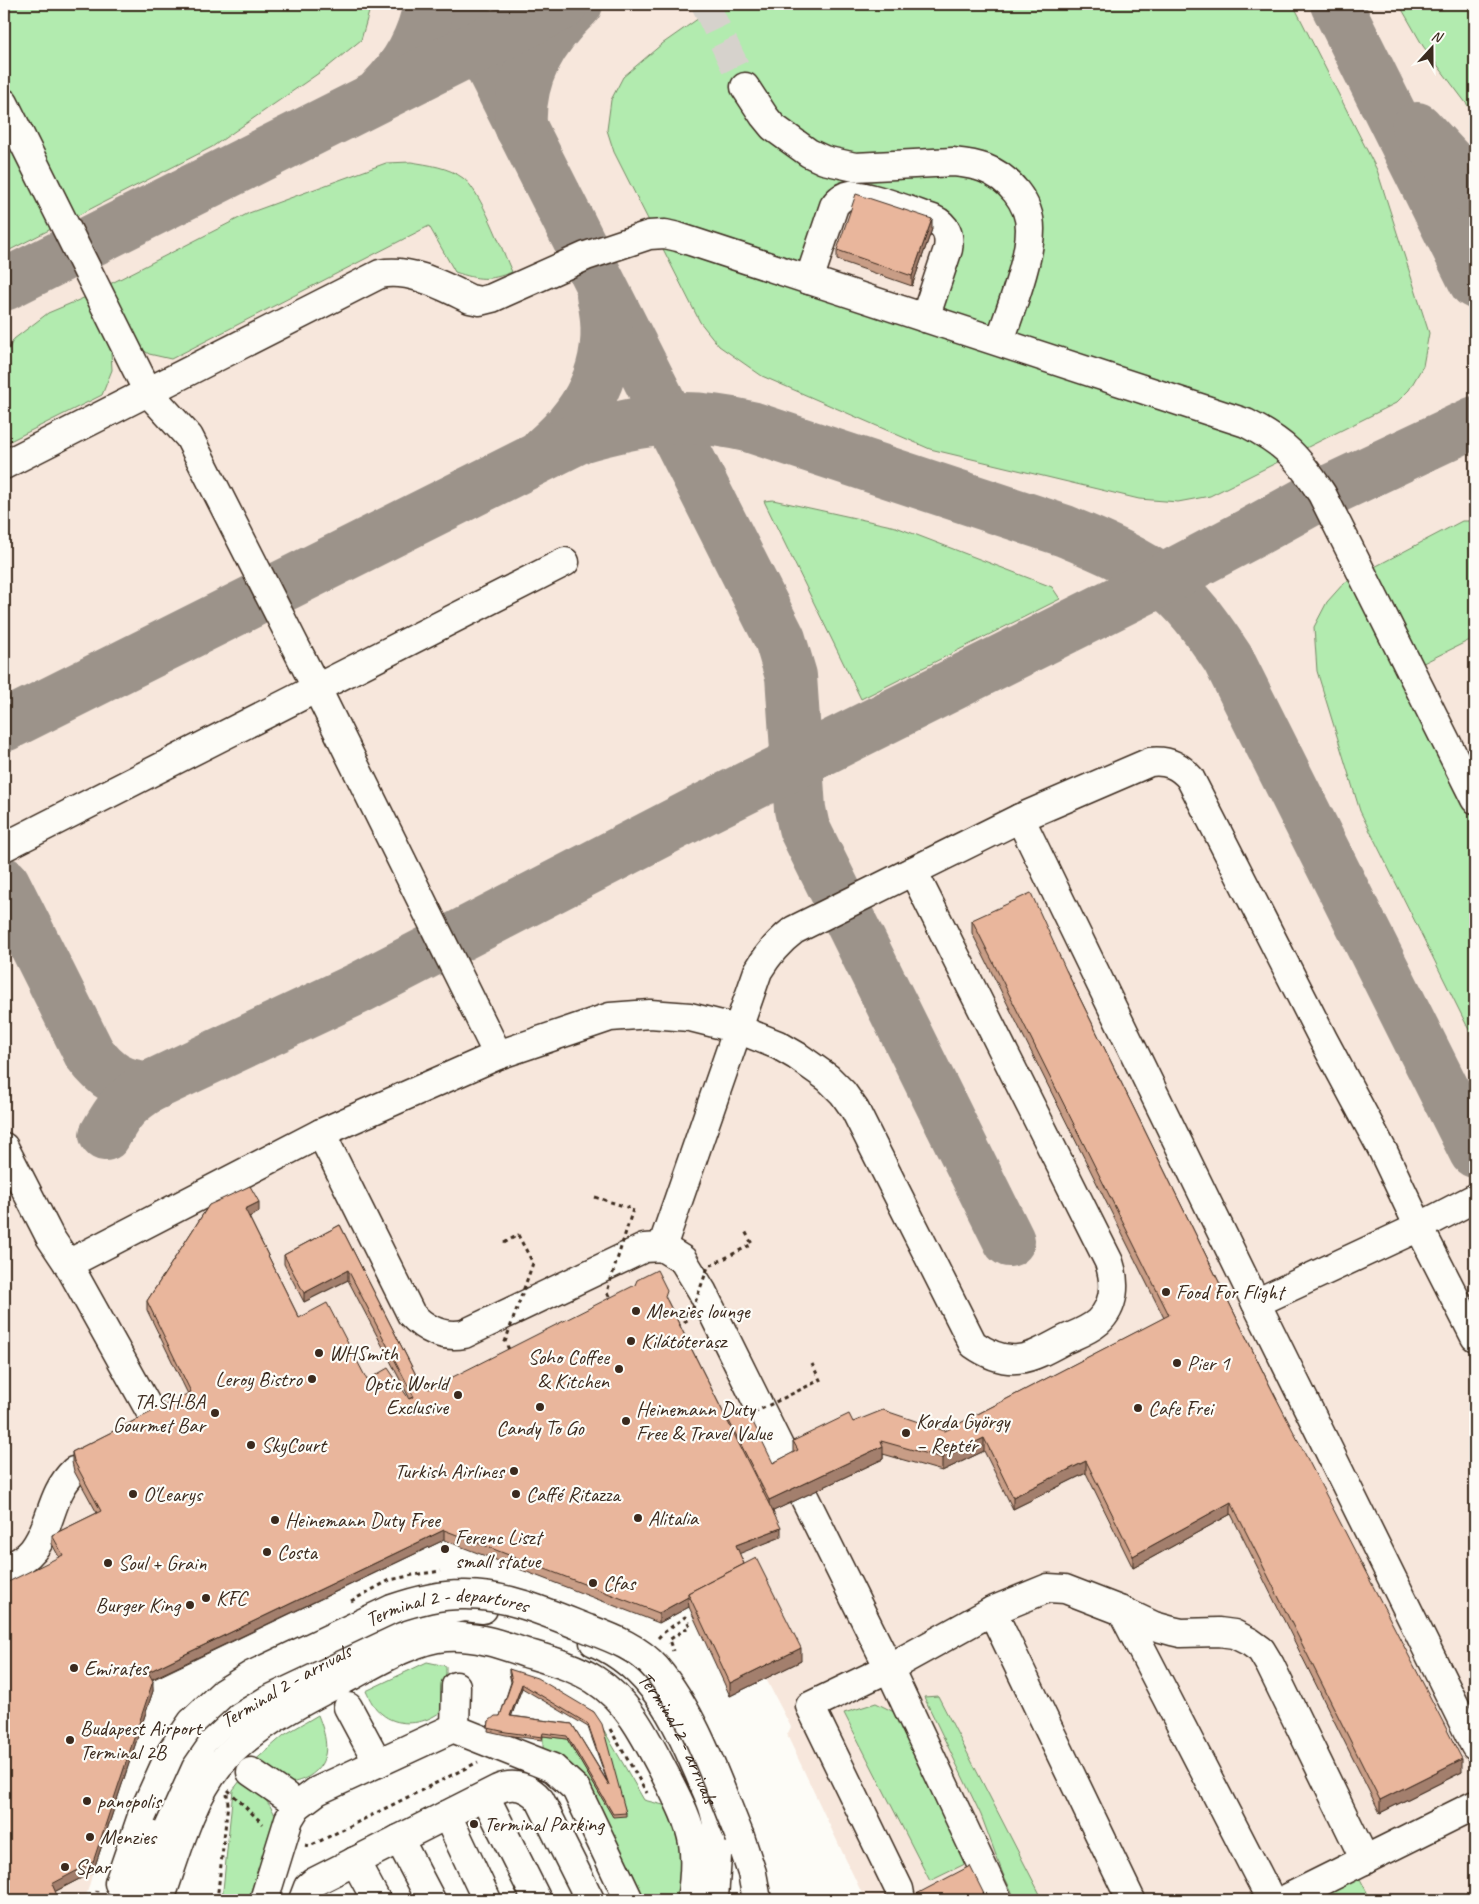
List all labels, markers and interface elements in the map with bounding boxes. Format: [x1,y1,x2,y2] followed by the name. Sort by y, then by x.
[1406,22,1456,72] north arrow
[1429,27,1446,47] text: N
[1176,1279,1287,1305] place label: Food For Flight
[1160,1286,1172,1298] marker: Food For Flight
[646,1298,751,1324] place label: Menzies lounge
[630,1305,642,1317] marker: Menzies lounge
[641,1328,729,1354] place label: Kilátóterasz
[625,1335,637,1347] marker: Kilátóterasz
[329,1340,399,1366] place label: WHSmith
[528,1344,610,1394] place label: Soho Coffee & Kitchen
[313,1347,325,1359] marker: WHSmith
[1187,1350,1231,1376] place label: Pier 1
[1171,1357,1183,1369] marker: Pier 1
[613,1363,625,1375] marker: Soho Coffee & Kitchen
[215,1366,304,1392] place label: Leroy Bistro
[364,1370,451,1420] place label: Optic World Exclusive
[306,1373,318,1385] marker: Leroy Bistro
[113,1388,207,1438] place label: TA.SH.BA Gourmet Bar
[452,1389,464,1401] marker: Optic World Exclusive
[1148,1395,1216,1421] place label: Cafe Frei
[636,1396,773,1446] place label: Heinemann Duty Free & Travel Value
[534,1401,546,1413] marker: Candy To Go
[1132,1402,1144,1414] marker: Cafe Frei
[209,1407,221,1419] marker: TA.SH.BA Gourmet Bar
[916,1408,1011,1458] place label: Korda György – Reptér
[496,1415,585,1441] place label: Candy To Go
[620,1415,632,1427] marker: Heinemann Duty Free & Travel Value
[900,1427,912,1439] marker: Korda György – Reptér
[261,1432,328,1458] place label: SkyCourt
[245,1439,257,1451] marker: SkyCourt
[394,1458,506,1484] place label: Turkish Airlines
[508,1465,520,1477] marker: Turkish Airlines
[143,1481,204,1507] place label: O'Learys
[526,1481,622,1507] place label: Caffé Ritazza
[127,1488,139,1500] marker: O'Learys
[510,1488,522,1500] marker: Caffé Ritazza
[648,1505,700,1531] place label: Alitalia
[285,1507,442,1533] place label: Heinemann Duty Free
[632,1512,644,1524] marker: Alitalia
[269,1514,281,1526] marker: Heinemann Duty Free
[455,1524,544,1574] place label: Ferenc Liszt small statue
[277,1539,318,1565] place label: Costa
[439,1543,451,1555] marker: Ferenc Liszt small statue
[261,1546,273,1558] marker: Costa
[118,1550,207,1576] place label: Soul + Grain
[102,1557,114,1569] marker: Soul + Grain
[603,1570,637,1596] place label: Cfas
[587,1577,599,1589] marker: Cfas
[361,1582,534,1633] street label: Terminal 2 - departures
[216,1585,249,1611] place label: KFC
[96,1592,182,1618] place label: Burger King
[200,1592,212,1604] marker: KFC
[184,1599,196,1611] marker: Burger King
[216,1637,357,1734] street label: Terminal 2 - arrivals
[84,1655,150,1681] place label: Emirates
[68,1662,80,1674] marker: Emirates
[632,1666,725,1810] street label: Terminal 2 - arrivals
[80,1715,203,1765] place label: Budapest Airport Terminal 2B
[64,1734,76,1746] marker: Budapest Airport Terminal 2B
[97,1788,163,1814] place label: panopolis
[81,1795,93,1807] marker: panopolis
[484,1811,605,1837] place label: Terminal Parking
[468,1818,480,1830] marker: Terminal Parking
[100,1824,158,1850] place label: Menzies
[84,1831,96,1843] marker: Menzies
[75,1854,111,1880] place label: Spar
[59,1861,71,1873] marker: Spar

